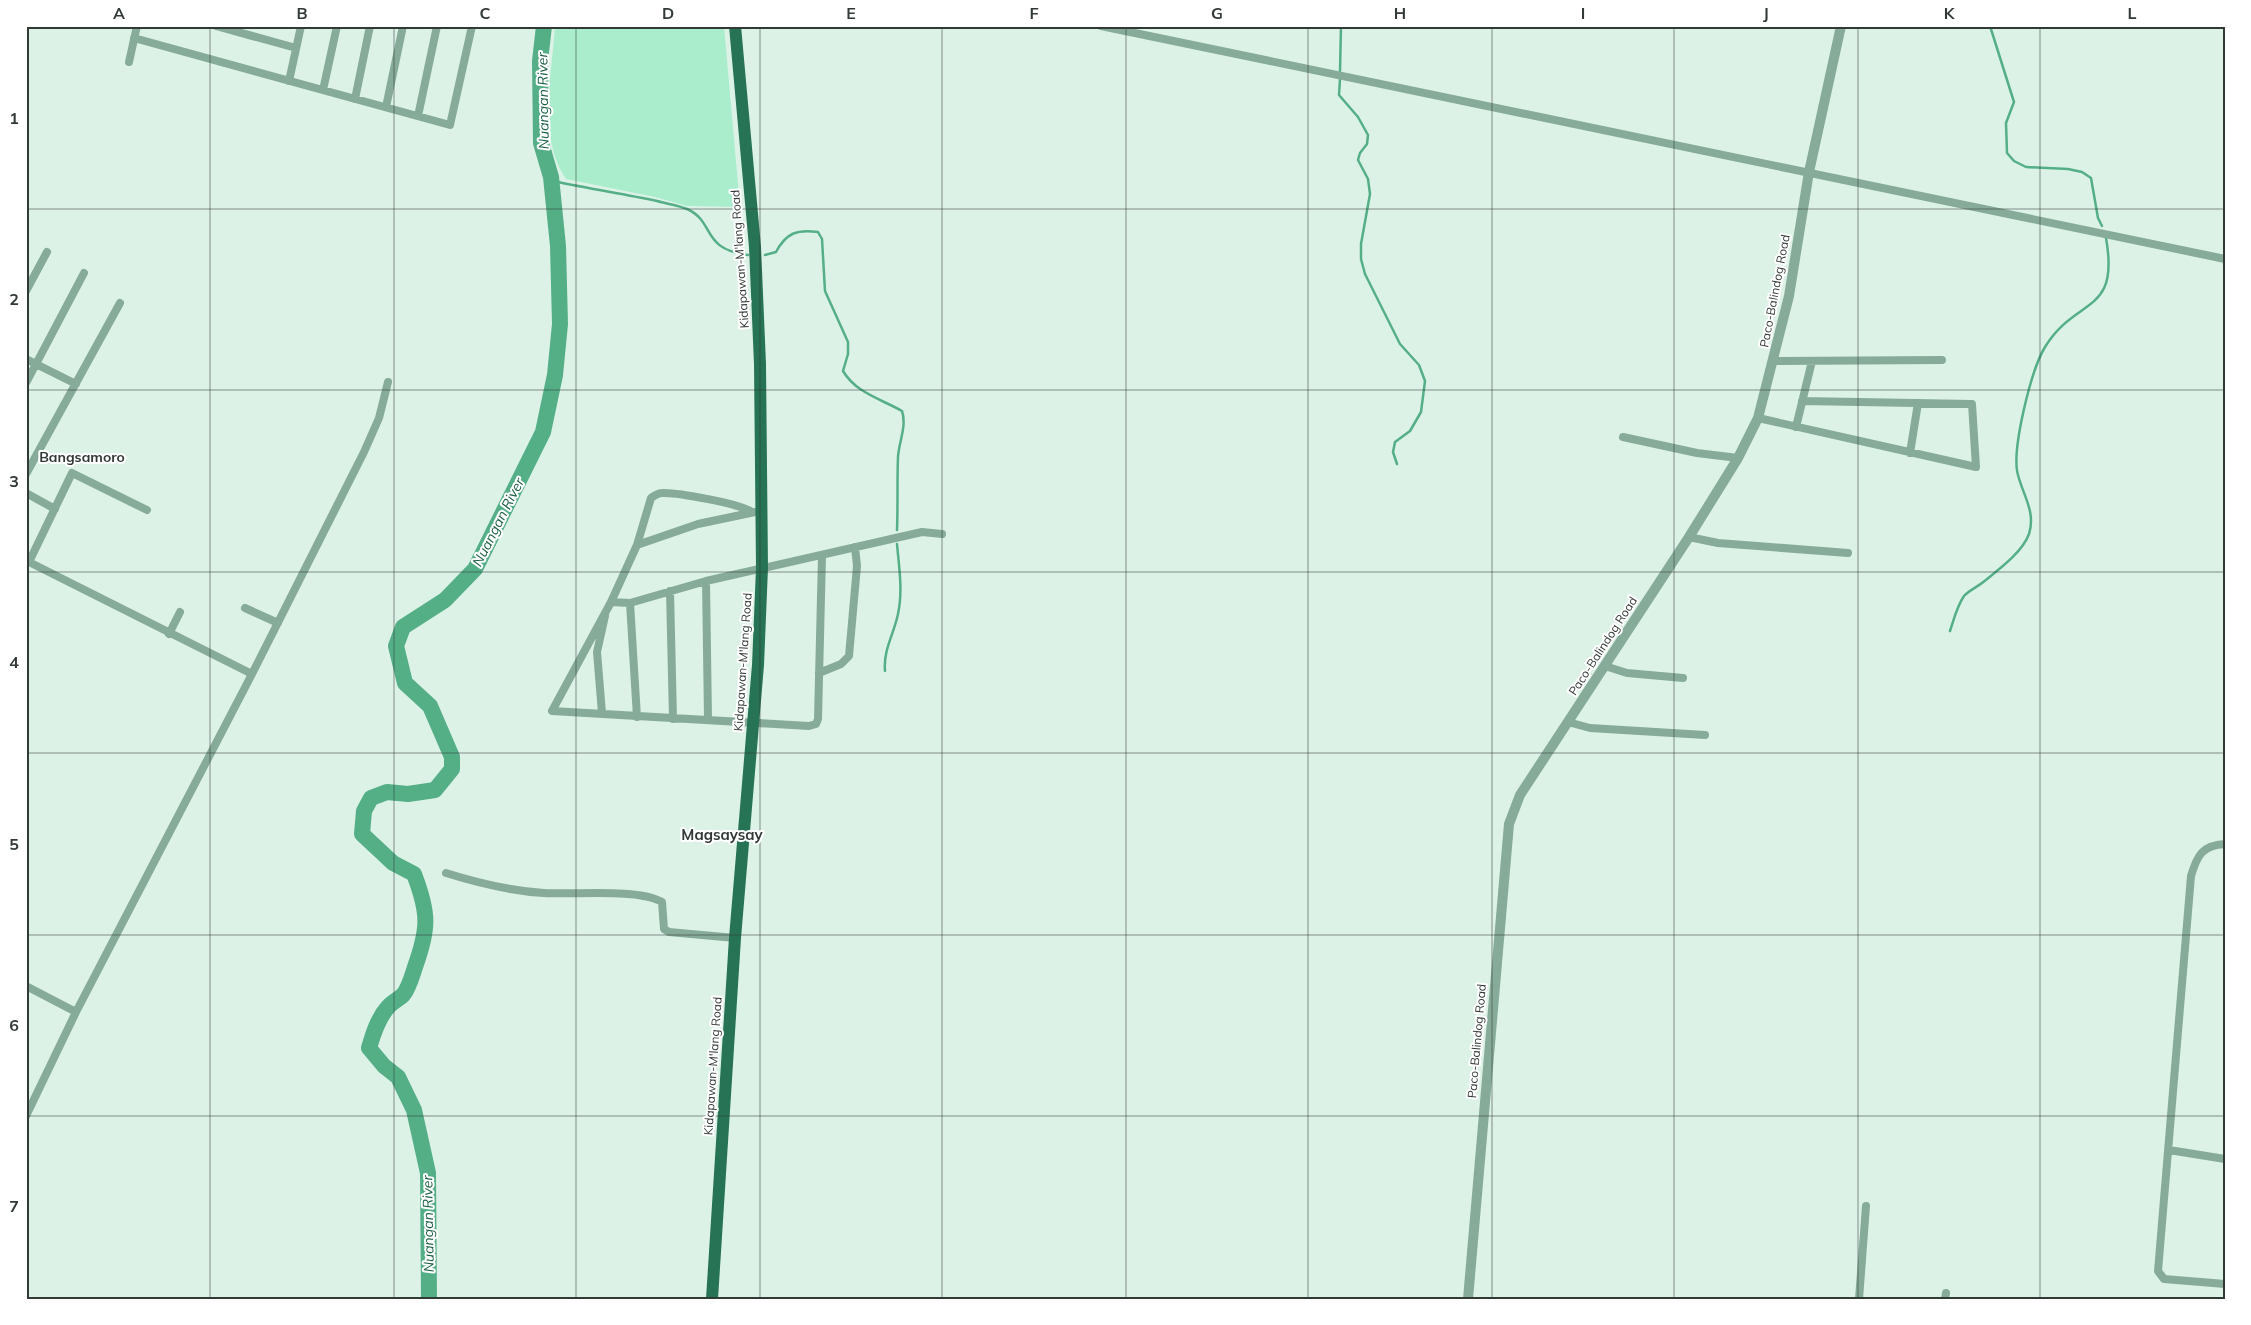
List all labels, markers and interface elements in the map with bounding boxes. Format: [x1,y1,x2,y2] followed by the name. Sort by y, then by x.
[113,3,125,23] text: A
[296,3,308,23] text: B
[480,3,491,23] text: C
[662,3,674,23] text: D
[846,3,856,23] text: E
[1029,3,1039,23] text: F
[1211,3,1223,23] text: G
[1394,3,1406,23] text: H
[1581,3,1585,23] text: I
[1763,3,1769,23] text: J
[1944,3,1956,23] text: K
[2128,3,2137,23] text: L
[533,51,553,150] water label: Nuangan River
[9,108,19,128] text: 1
[727,189,752,329] street label: Kidapawan-M'lang Road
[1756,233,1793,349] street label: Paco-Balindog Road
[9,289,19,309] text: 2
[39,448,125,466] district label: Bangsamoro
[9,471,19,491] text: 3
[468,474,528,569] water label: Nuangan River
[730,592,755,732] street label: Kidapawan-M'lang Road
[1565,594,1640,698] street label: Paco-Balindog Road
[9,652,19,672] text: 4
[681,825,763,844] district label: Magsaysay
[9,834,19,854] text: 5
[1464,983,1489,1099] street label: Paco-Balindog Road
[700,996,725,1136] street label: Kidapawan-M'lang Road
[9,1015,19,1035] text: 6
[418,1174,438,1273] water label: Nuangan River
[9,1196,19,1216] text: 7

